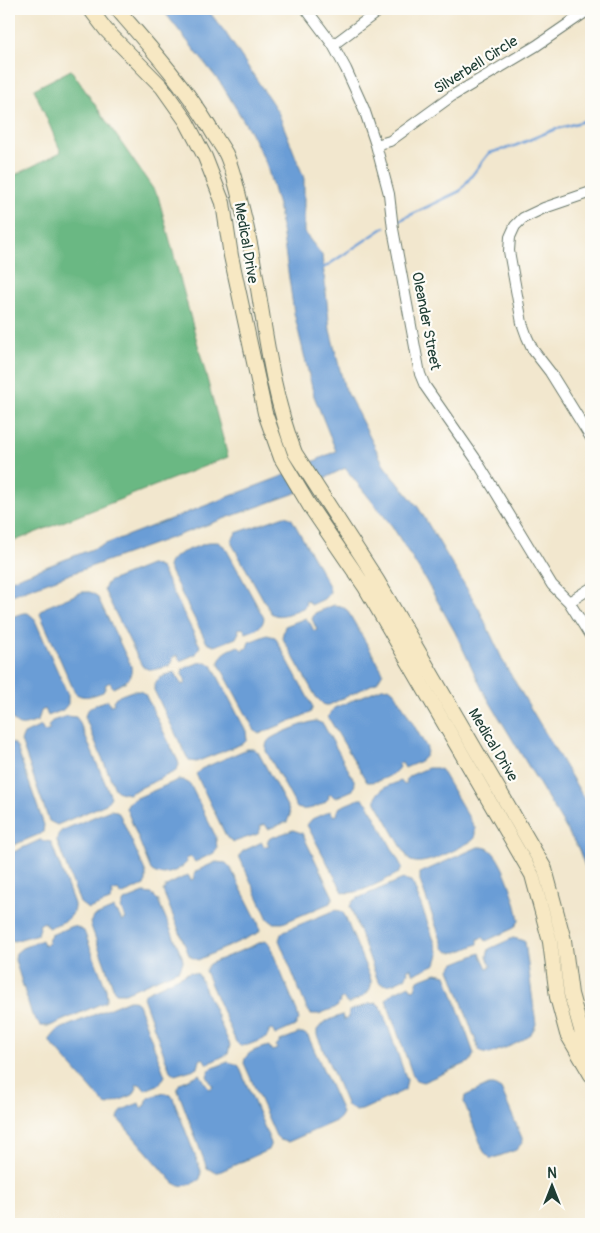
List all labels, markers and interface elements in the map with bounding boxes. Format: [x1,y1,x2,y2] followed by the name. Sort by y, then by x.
[430,31,522,98] street label: Silverbell Circle
[230,201,263,285] street label: Medical Drive
[407,270,445,373] street label: Oleander Street
[464,705,522,785] street label: Medical Drive
[528,1160,578,1210] north arrow
[547,1165,557,1182] text: N

